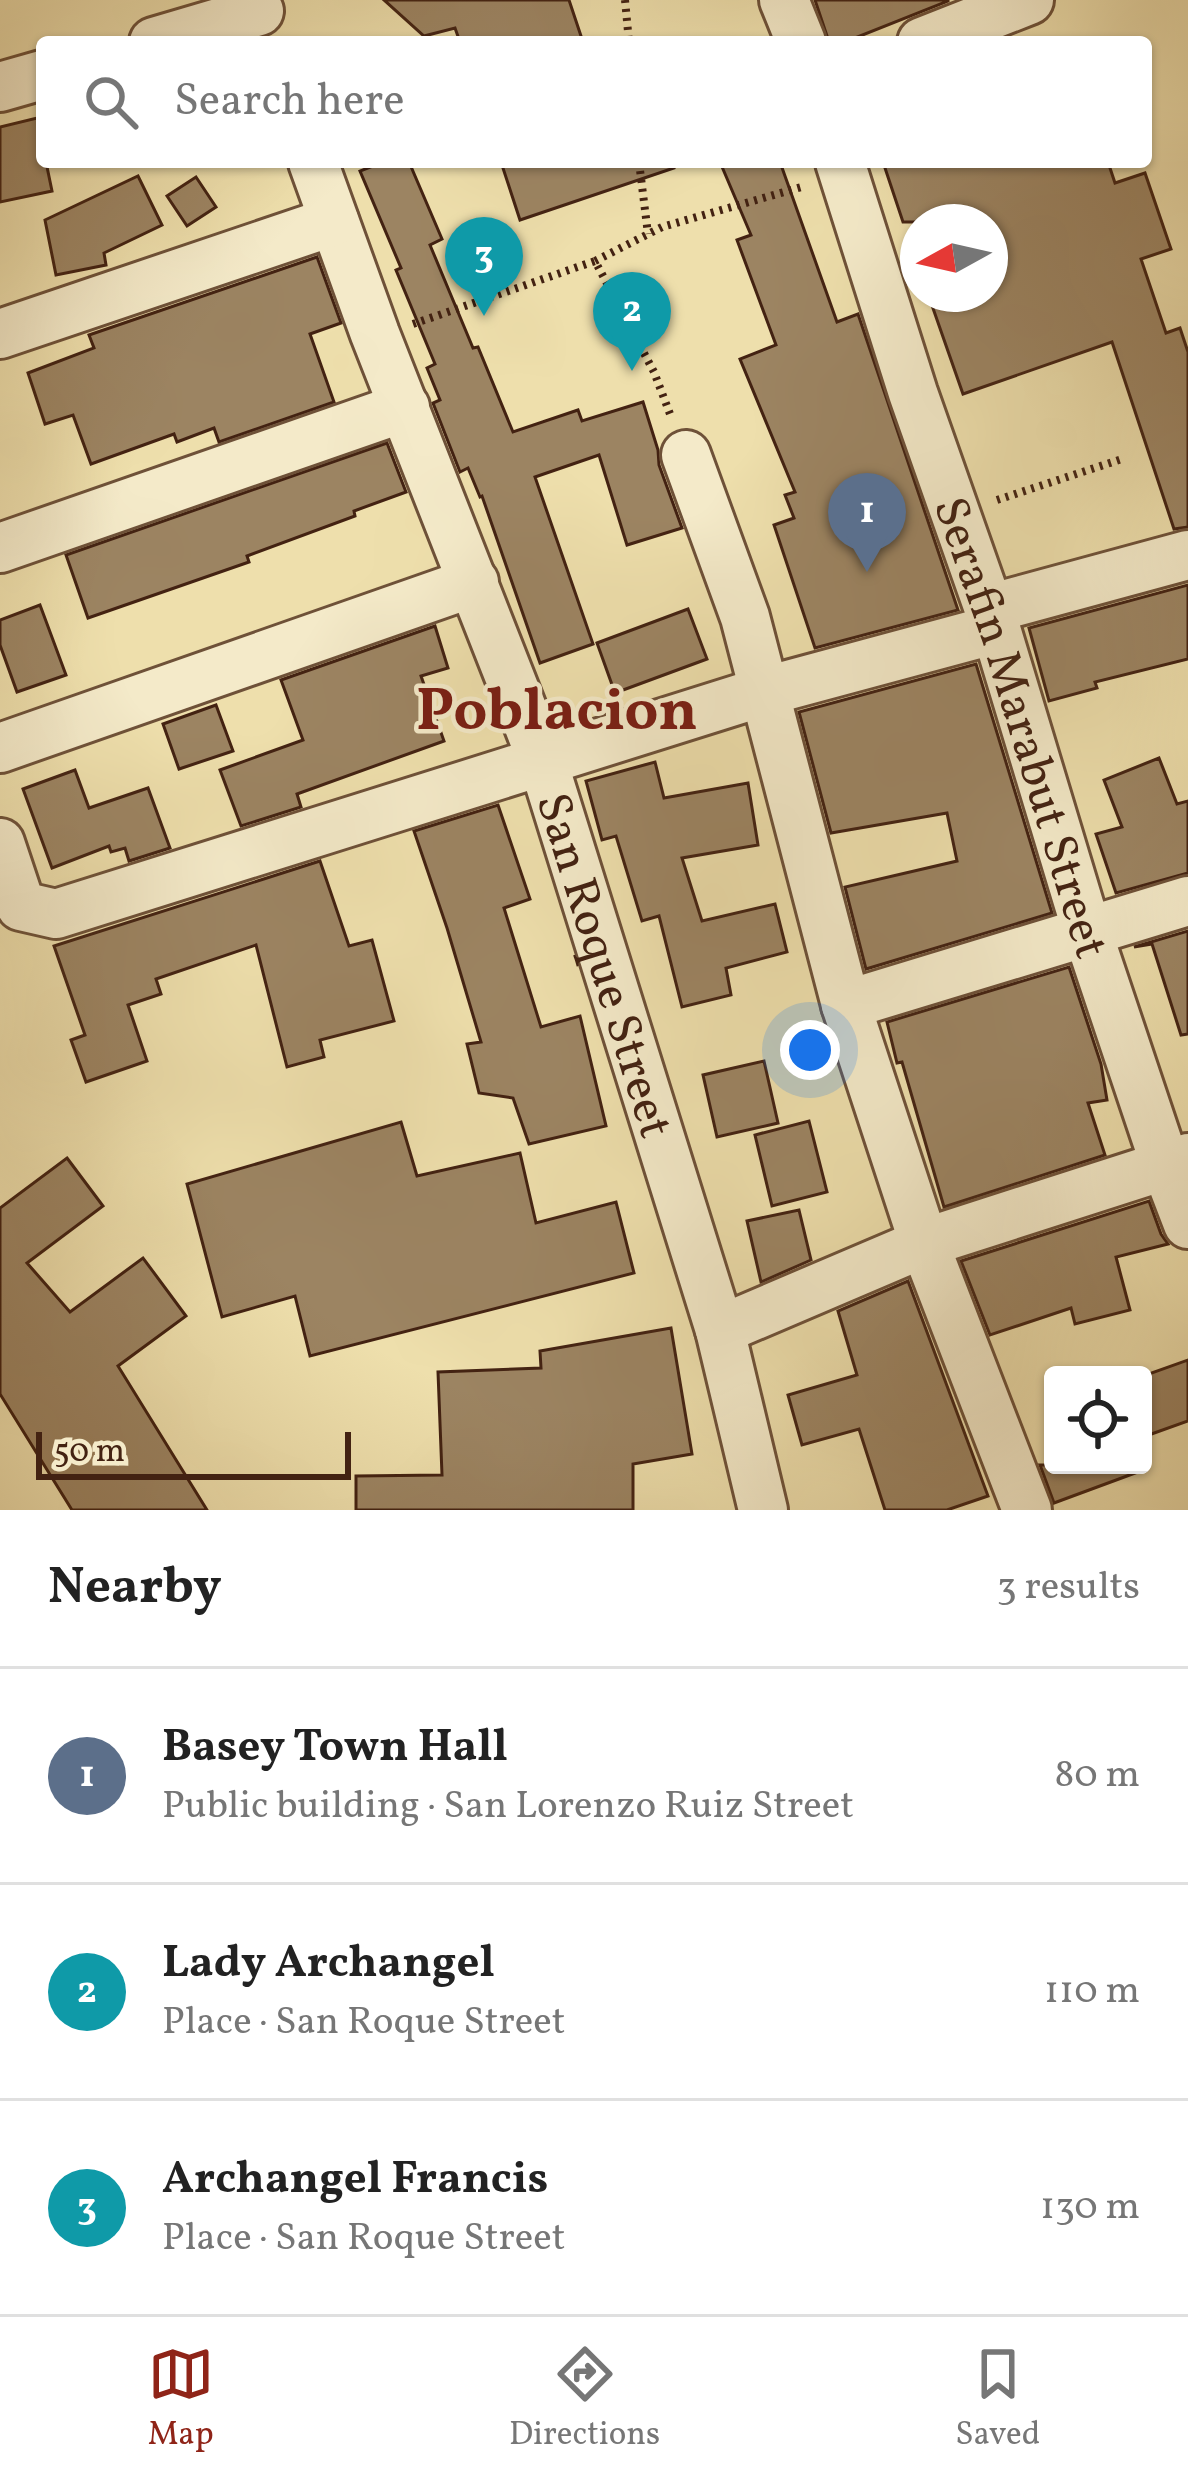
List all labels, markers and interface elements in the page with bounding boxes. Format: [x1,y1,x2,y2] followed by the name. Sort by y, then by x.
[36,36,1152,168] search box
[78,69,144,135] icon: search
[174,71,405,134] text: Search here
[900,204,1008,312] north arrow
[445,217,523,316] pin: 3
[593,272,671,371] pin: 2
[828,473,906,572] pin: 1
[914,489,1123,968] street label: Serafin Marabut Street
[416,672,698,755] district label: Poblacion
[517,785,687,1147] street label: San Roque Street
[780,1020,840,1080] your location
[1044,1366,1152,1474] map controls
[1044,1366,1152,1474] button: locate
[36,1426,351,1479] scale bar
[54,1430,125,1476] text: 50 m
[48,1553,222,1624] text: Nearby
[997,1561,1140,1615] text: 3 results
[162,1717,508,1780] text: Basey Town Hall
[79,1749,95,1803] text: 1
[1054,1749,1140,1803] text: 80 m
[162,1780,854,1834] text: Public building · San Lorenzo Ruiz Street
[162,1933,495,1996] text: Lady Archangel
[77,1965,97,2019] text: 2
[1044,1965,1140,2019] text: 110 m
[162,1996,565,2050] text: Place · San Roque Street
[162,2149,548,2212] text: Archangel Francis
[77,2181,97,2235] text: 3
[1040,2181,1140,2235] text: 130 m
[162,2212,565,2266] text: Place · San Roque Street
[148,2341,214,2459] tab: Map
[509,2341,660,2459] tab: Directions
[955,2341,1040,2459] tab: Saved

